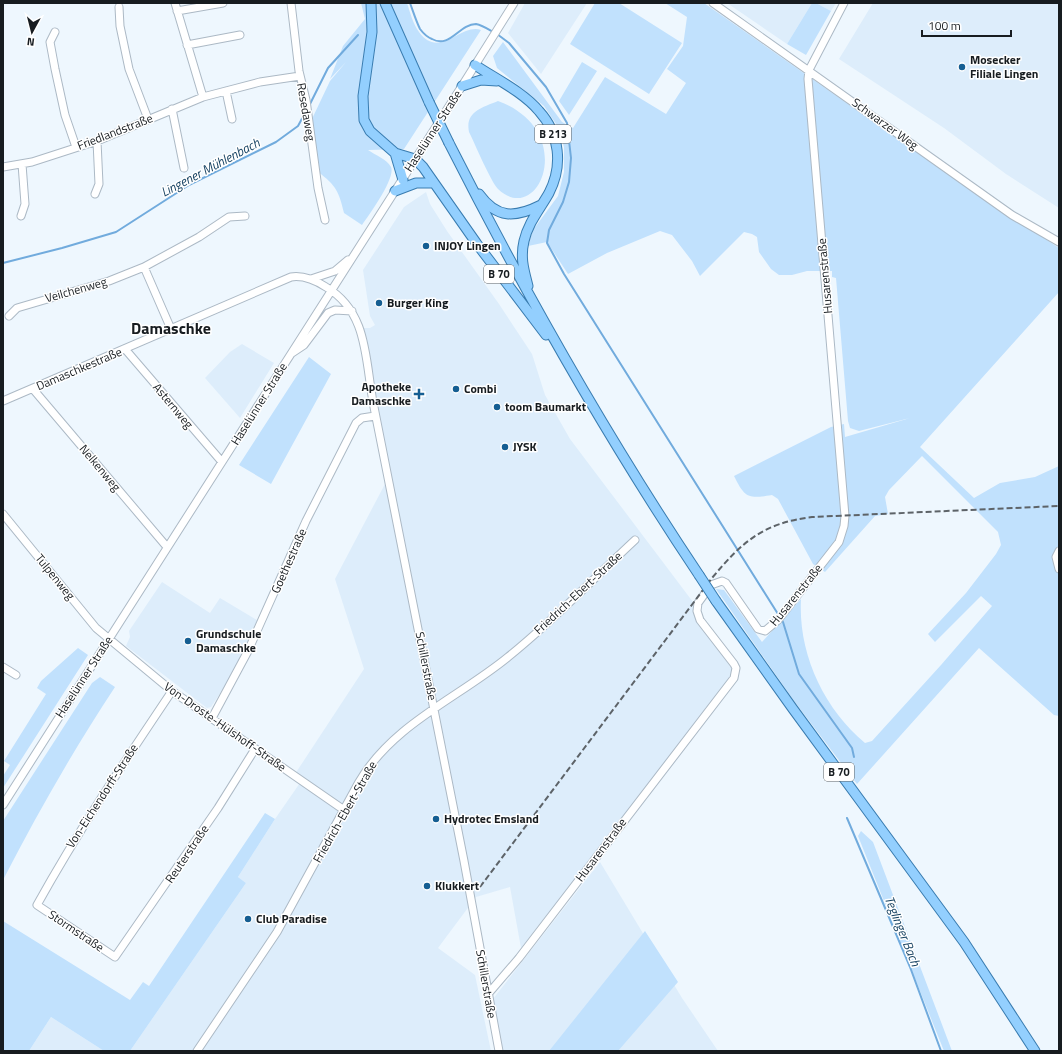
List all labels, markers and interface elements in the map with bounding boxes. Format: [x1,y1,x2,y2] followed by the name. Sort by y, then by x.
[12,12,52,52] north arrow
[922,12,1011,38] scale bar
[928,16,961,35] text: 100 m
[26,34,36,50] text: N
[970,50,1039,83] place label: Mosecker Filiale Lingen
[957,62,967,72] marker: Mosecker Filiale Lingen
[292,81,321,142] street label: Resedaweg
[399,86,466,175] street label: Haselünner Straße
[848,93,923,154] street label: Schwarzer Weg
[74,108,155,155] street label: Friedlandstraße
[535,125,571,143] road number: B 213
[157,132,263,202] water label: Lingener Mühlenbach
[434,236,501,255] place label: INJOY Lingen
[812,238,837,314] street label: Husarenstraße
[421,241,431,251] marker: INJOY Lingen
[484,265,514,283] road number: B 70
[43,272,109,307] street label: Veilchenweg
[387,293,449,312] place label: Burger King
[374,298,384,308] marker: Burger King
[131,316,211,340] district label: Damaschke
[33,342,125,395] street label: Damaschkestraße
[226,359,292,449] street label: Haselünner Straße
[351,377,411,410] place label: Apotheke Damaschke
[148,379,198,433] street label: Asternweg
[464,379,497,398] place label: Combi
[451,384,461,394] marker: Combi
[414,389,424,399] marker: Apotheke Damaschke
[505,397,587,416] place label: toom Baumarkt
[492,402,502,412] marker: toom Baumarkt
[513,437,537,456] place label: JYSK
[75,440,126,495] street label: Nelkenweg
[500,442,510,452] marker: JYSK
[266,525,311,596] street label: Goethestraße
[529,547,626,639] street label: Friedrich-Ebert-Straße
[31,550,80,604] street label: Tulpenweg
[764,559,827,630] street label: Husarenstraße
[196,624,261,657] place label: Grundschule Damaschke
[411,630,442,702] street label: Schillerstraße
[50,632,117,721] street label: Haselünner Straße
[183,636,193,646] marker: Grundschule Damaschke
[160,677,290,776] street label: Von-Droste-Hülshoff-Straße
[61,740,143,852] street label: Von-Eichendorff-Straße
[308,757,381,866] street label: Friedrich-Ebert-Straße
[824,763,854,781] road number: B 70
[444,809,539,828] place label: Hydrotec Emsland
[431,814,441,824] marker: Hydrotec Emsland
[570,814,631,886] street label: Husarenstraße
[160,821,213,887] street label: Reuterstraße
[435,876,480,895] place label: Klukkert
[422,881,432,891] marker: Klukkert
[880,893,926,969] water label: Teglinger Bach
[44,905,108,956] street label: Stormstraße
[256,909,327,928] place label: Club Paradise
[243,914,253,924] marker: Club Paradise
[471,948,502,1020] street label: Schillerstraße

